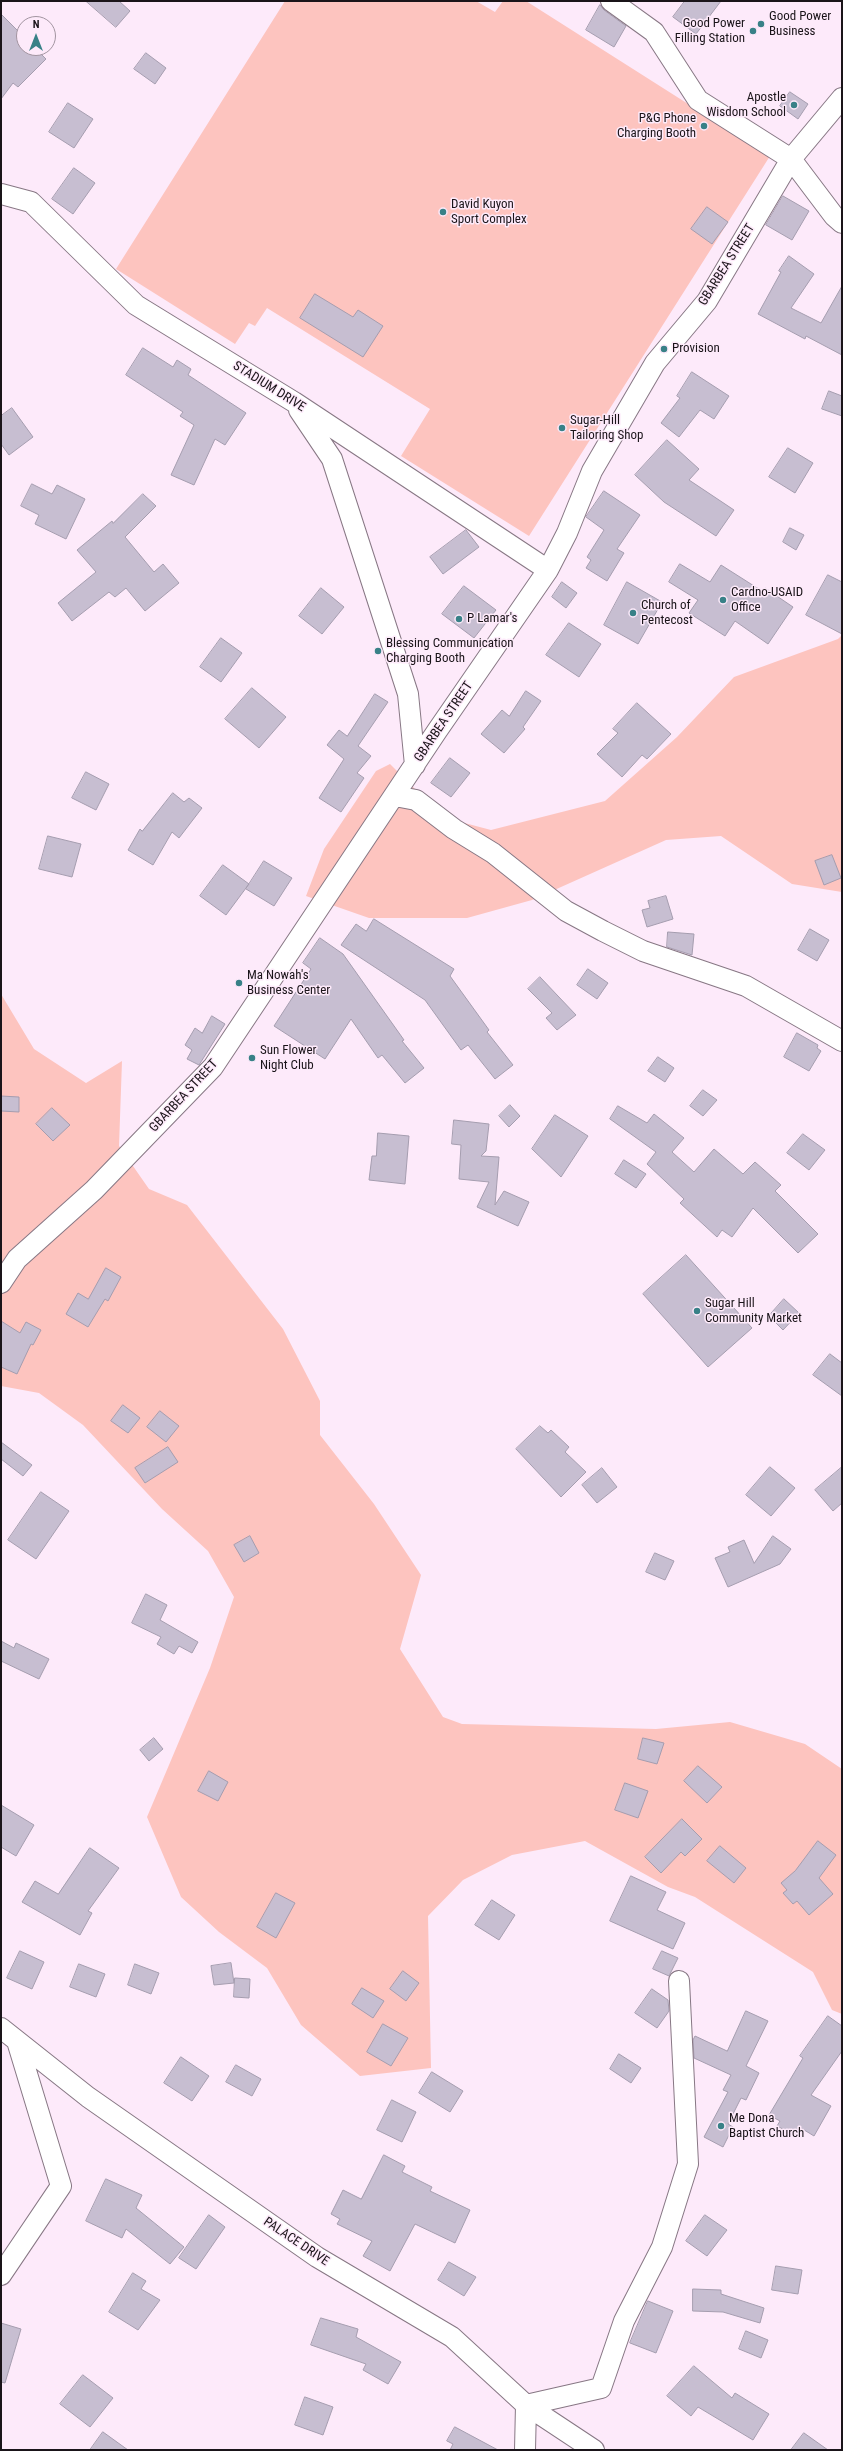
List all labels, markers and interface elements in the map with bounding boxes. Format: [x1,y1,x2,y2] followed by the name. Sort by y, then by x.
[769,9,831,40] place label: Good Power Business
[16,16,56,56] north arrow
[675,16,745,47] place label: Good Power Filling Station
[33,18,39,31] text: N
[756,19,766,29] marker: Good Power Business
[748,26,758,36] marker: Good Power Filling Station
[706,90,786,121] place label: Apostle Wisdom School
[789,100,799,110] marker: Apostle Wisdom School
[617,111,696,142] place label: P&G Phone Charging Booth
[699,121,709,131] marker: P&G Phone Charging Booth
[451,197,527,228] place label: David Kuyon Sport Complex
[438,207,448,217] marker: David Kuyon Sport Complex
[696,221,758,309] street label: GBARBEA STREET
[672,341,720,357] place label: Provision
[659,344,669,354] marker: Provision
[230,359,308,415] street label: STADIUM DRIVE
[570,413,643,444] place label: Sugar-Hill Tailoring Shop
[557,423,567,433] marker: Sugar-Hill Tailoring Shop
[731,585,803,616] place label: Cardno-USAID Office
[718,595,728,605] marker: Cardno-USAID Office
[641,598,693,629] place label: Church of Pentecost
[628,608,638,618] marker: Church of Pentecost
[467,611,517,627] place label: P Lamar's
[454,614,464,624] marker: P Lamar's
[386,636,514,667] place label: Blessing Communication Charging Booth
[373,646,383,656] marker: Blessing Communication Charging Booth
[411,679,477,765] street label: GBARBEA STREET
[247,968,330,999] place label: Ma Nowah's Business Center
[234,978,244,988] marker: Ma Nowah's Business Center
[260,1043,317,1074] place label: Sun Flower Night Club
[247,1053,257,1063] marker: Sun Flower Night Club
[146,1057,222,1135] street label: GBARBEA STREET
[705,1296,802,1327] place label: Sugar Hill Community Market
[692,1306,702,1316] marker: Sugar Hill Community Market
[729,2111,804,2142] place label: Me Dona Baptist Church
[716,2121,726,2131] marker: Me Dona Baptist Church
[260,2214,332,2270] street label: PALACE DRIVE

